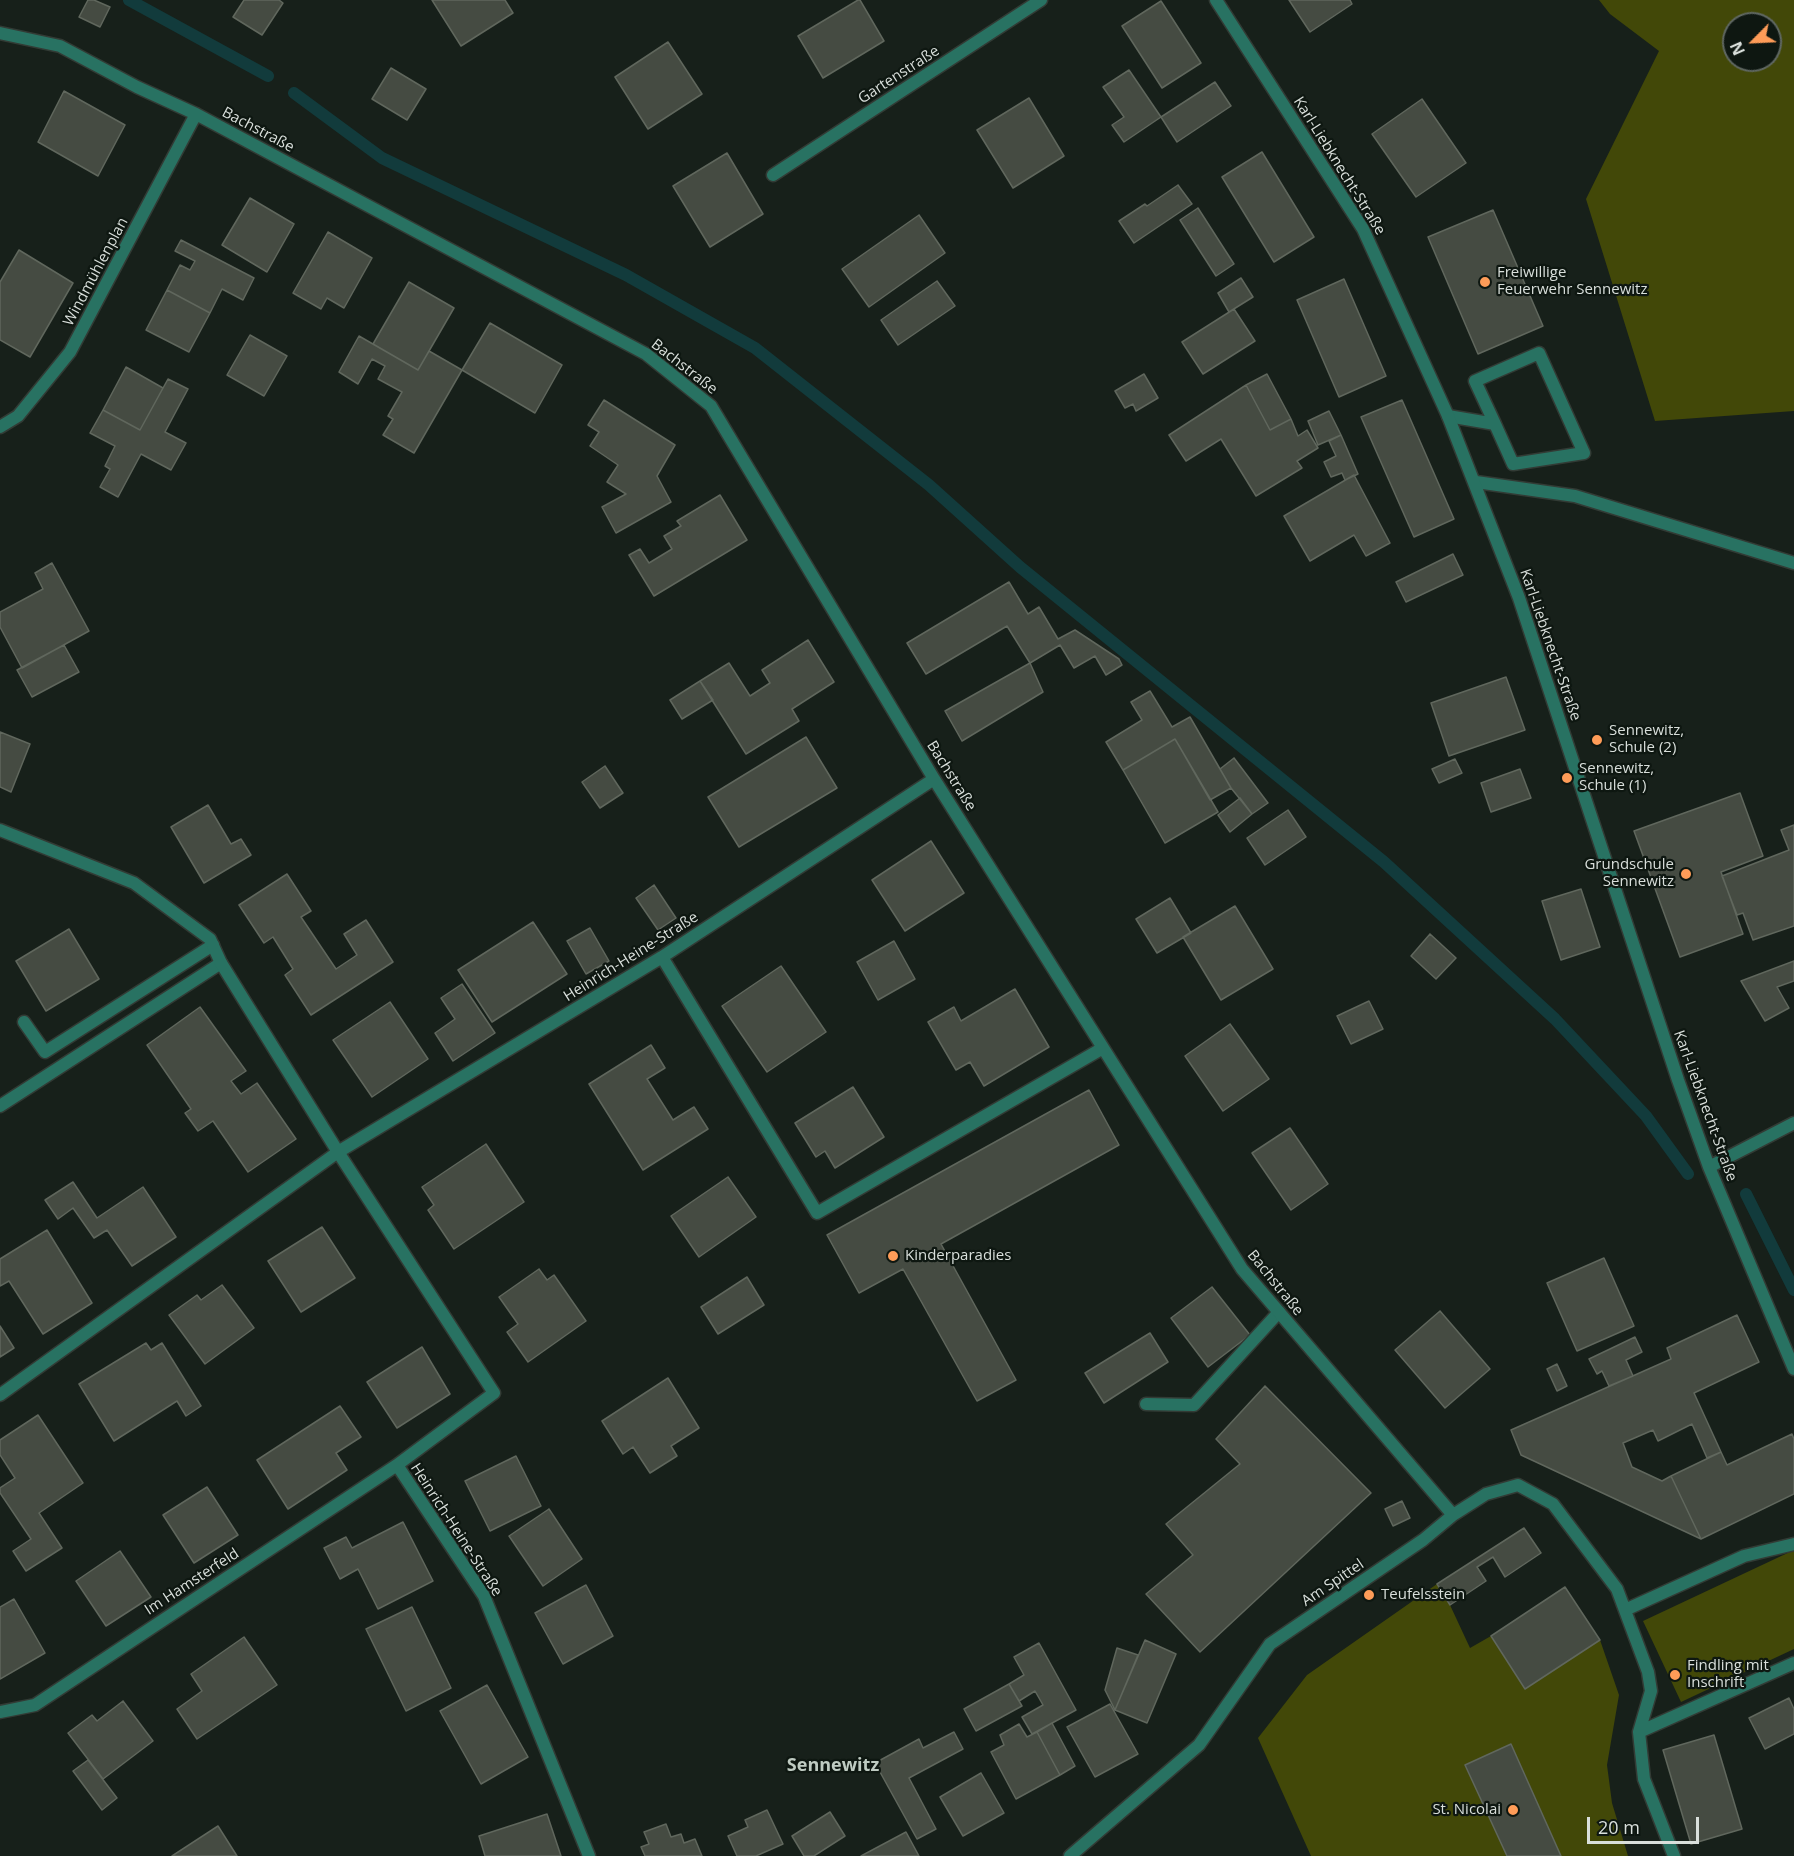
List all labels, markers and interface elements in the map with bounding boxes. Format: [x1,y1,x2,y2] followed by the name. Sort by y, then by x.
[1722,12,1782,72] north arrow
[1725,38,1750,59] text: N
[855,42,943,108] street label: Gartenstraße
[1289,94,1389,238] street label: Karl-Liebknecht-Straße
[219,103,297,157] street label: Bachstraße
[60,215,132,329] street label: Windmühlenplan
[1497,264,1647,299] place label: Freiwillige Feuerwehr Sennewitz
[1478,275,1492,289] marker: Freiwillige Feuerwehr Sennewitz
[647,336,721,398] street label: Bachstraße
[1516,567,1584,723] street label: Karl-Liebknecht-Straße
[1609,722,1684,757] place label: Sennewitz, Schule (2)
[1590,733,1604,747] marker: Sennewitz, Schule (2)
[922,738,980,814] street label: Bachstraße
[1579,760,1654,795] place label: Sennewitz, Schule (1)
[1560,771,1574,785] marker: Sennewitz, Schule (1)
[1584,856,1674,891] place label: Grundschule Sennewitz
[1679,867,1693,881] marker: Grundschule Sennewitz
[560,908,702,1006] street label: Heinrich-Heine-Straße
[1669,1028,1741,1184] street label: Karl-Liebknecht-Straße
[905,1247,1011,1265] place label: Kinderparadies
[1243,1247,1307,1319] street label: Bachstraße
[886,1249,900,1263] marker: Kinderparadies
[406,1460,506,1600] street label: Heinrich-Heine-Straße
[142,1545,242,1619] street label: Im Hamsterfeld
[1298,1556,1368,1610] street label: Am Spittel
[1381,1586,1465,1604] place label: Teufelsstein
[1362,1588,1376,1602] marker: Teufelsstein
[1687,1657,1769,1692] place label: Findling mit Inschrift
[1668,1668,1682,1682] marker: Findling mit Inschrift
[787,1755,879,1777] district label: Sennewitz
[1432,1801,1501,1819] place label: St. Nicolai
[1506,1803,1520,1817] marker: St. Nicolai
[1590,1805,1702,1843] scale bar
[1598,1815,1640,1839] text: 20 m

